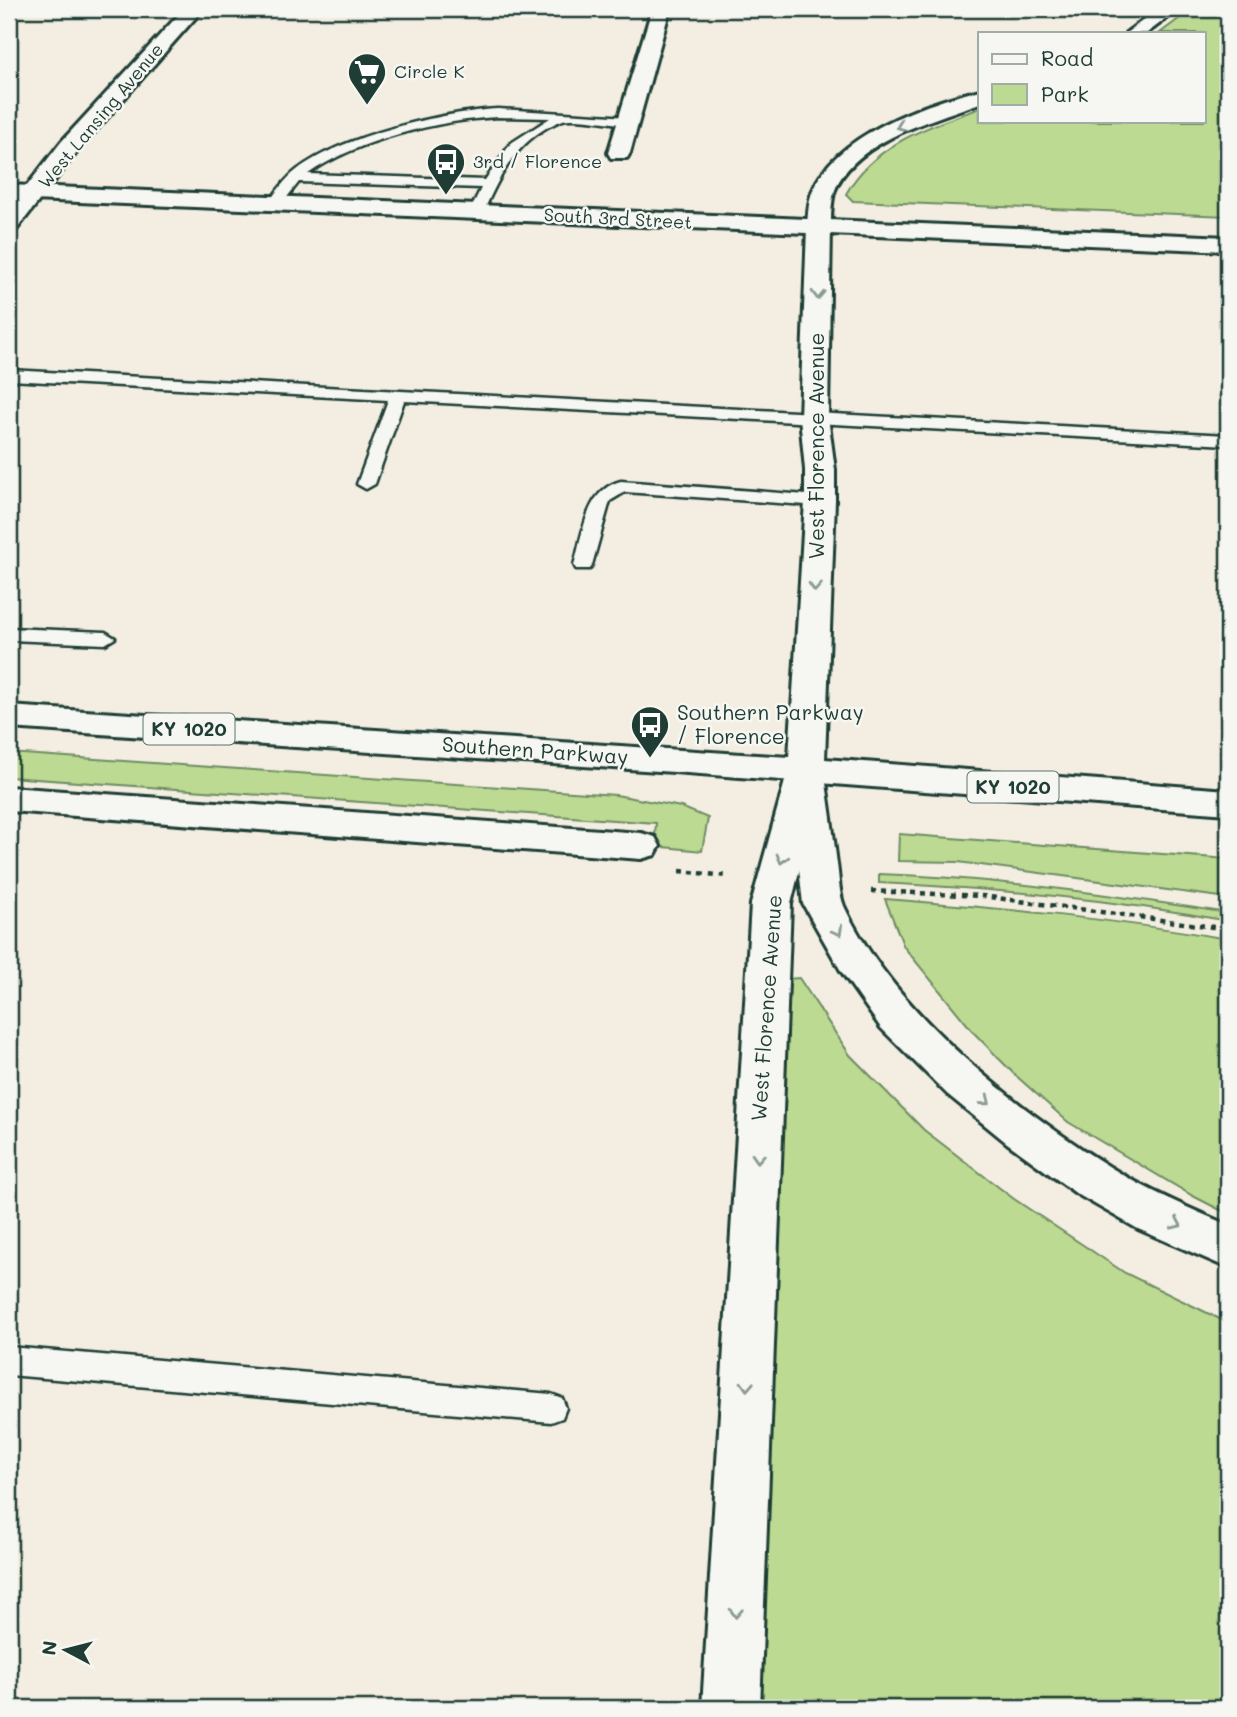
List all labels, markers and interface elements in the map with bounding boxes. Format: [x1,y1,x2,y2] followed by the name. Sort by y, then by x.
[978,32,1206,122] legend
[32,38,168,193] street label: West Lansing Avenue
[1041,44,1093,71] text: Road
[346,51,388,106] supermarket icon: Circle K
[394,59,464,83] place label: Circle K
[1041,80,1089,107] text: Park
[896,118,908,132] one-way arrow
[425,141,467,196] bus stop icon: 3rd / Florence
[473,149,602,173] place label: 3rd / Florence
[543,202,693,234] street label: South 3rd Street
[810,290,825,301] one-way arrow
[802,333,829,559] street label: West Florence Avenue
[808,582,823,593] one-way arrow
[677,698,864,749] place label: Southern Parkway / Florence
[629,704,671,759] bus stop icon: Southern Parkway / Florence
[144,714,234,744] road number: KY 1020
[441,730,629,769] street label: Southern Parkway
[968,772,1058,802] road number: KY 1020
[776,853,790,865] one-way arrow
[744,894,787,1122] street label: West Florence Avenue
[830,923,843,936] one-way arrow
[978,1093,991,1105] one-way arrow
[751,1153,766,1164] one-way arrow
[1170,1216,1182,1230] one-way arrow
[739,1380,754,1391] one-way arrow
[728,1608,743,1619] one-way arrow
[32,1616,102,1686] north arrow
[35,1639,62,1657] text: N

